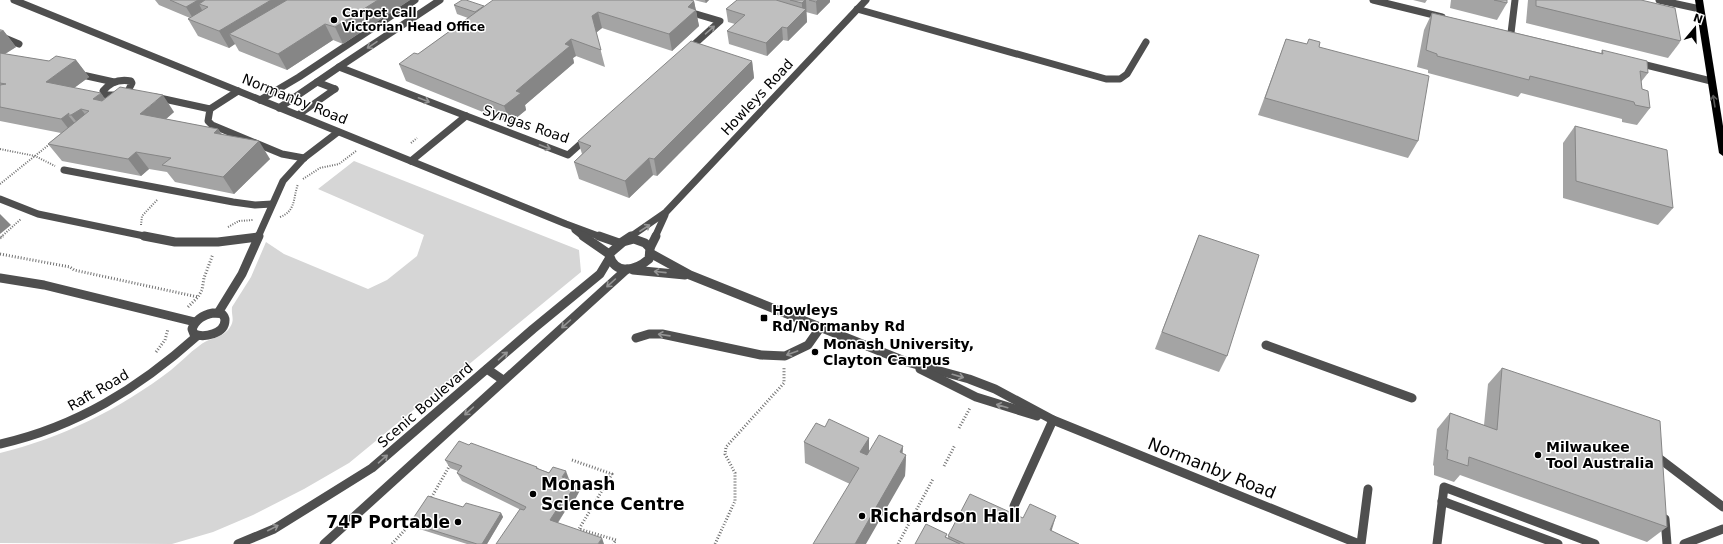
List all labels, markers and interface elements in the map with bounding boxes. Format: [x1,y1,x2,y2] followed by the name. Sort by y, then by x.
[342,6,485,34] place label: Carpet Call Victorian Head Office
[1675,8,1715,48] north arrow
[1692,11,1705,27] text: N
[329,15,339,25] marker: Carpet Call Victorian Head Office
[705,25,715,35] one-way arrow
[367,41,378,49] one-way arrow
[718,56,796,138] street label: Howleys Road
[240,71,350,127] street label: Normanby Road
[1710,95,1718,108] one-way arrow
[417,96,429,104] one-way arrow
[481,102,571,146] street label: Syngas Road
[539,143,551,151] one-way arrow
[639,223,651,231] one-way arrow
[654,268,667,276] one-way arrow
[605,279,616,288] one-way arrow
[772,302,905,334] place label: Howleys Rd/Normanby Rd
[759,313,769,323] marker: Howleys Rd/Normanby Rd
[561,319,571,328] one-way arrow
[658,331,671,339] one-way arrow
[823,336,974,368] place label: Monash University, Clayton Campus
[810,347,820,357] marker: Monash University, Clayton Campus
[786,350,798,358] one-way arrow
[497,351,508,360] one-way arrow
[374,359,476,451] street label: Scenic Boulevard
[65,366,131,414] street label: Raft Road
[952,373,965,380] one-way arrow
[996,402,1009,409] one-way arrow
[464,407,475,416] one-way arrow
[1145,433,1279,503] street label: Normanby Road
[1546,439,1654,471] place label: Milwaukee Tool Australia
[1533,450,1543,460] marker: Milwaukee Tool Australia
[378,454,388,464] one-way arrow
[541,474,684,514] place label: Monash Science Centre
[528,489,538,499] marker: Monash Science Centre
[870,506,1020,526] place label: Richardson Hall
[857,511,867,521] marker: Richardson Hall
[326,512,450,532] place label: 74P Portable
[453,517,463,527] marker: 74P Portable
[267,524,279,532] one-way arrow

